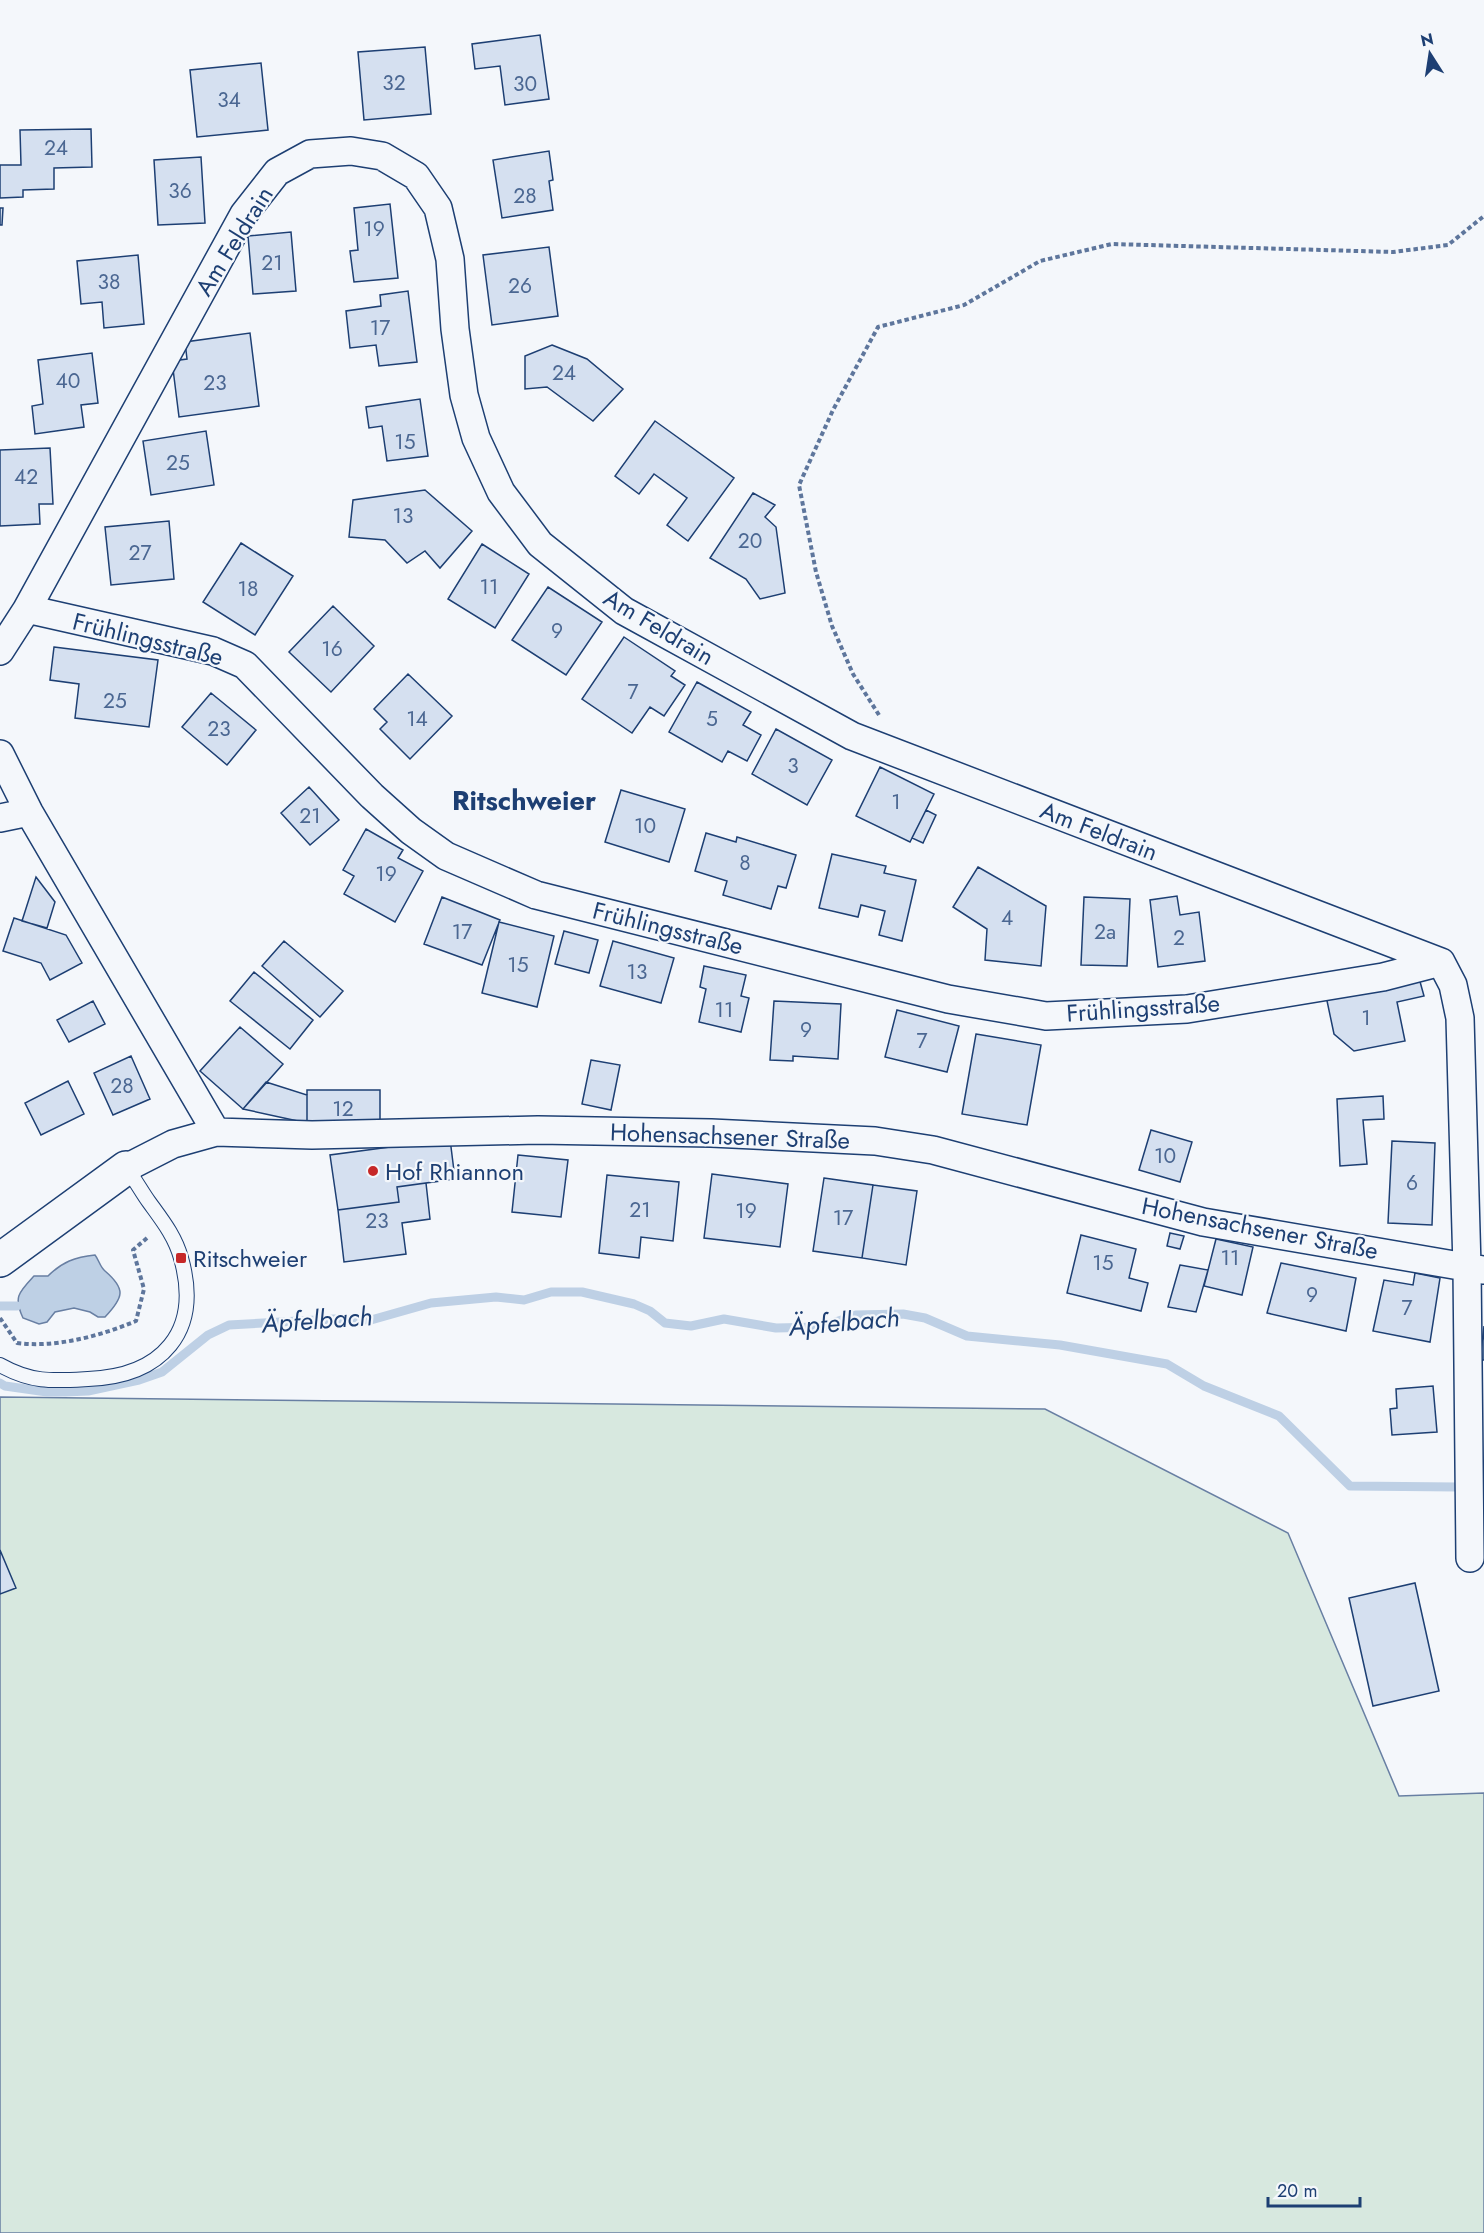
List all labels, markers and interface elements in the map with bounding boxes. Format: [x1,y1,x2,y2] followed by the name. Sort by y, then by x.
[1400,24,1460,84] north arrow
[1418,27,1436,52] text: N
[382,68,406,98] house number: 32
[513,69,537,99] house number: 30
[217,85,241,115] house number: 34
[44,133,68,163] house number: 24
[168,176,192,206] house number: 36
[187,179,281,303] street label: Am Feldrain
[513,181,537,211] house number: 28
[363,214,385,244] house number: 19
[261,248,283,278] house number: 21
[98,267,120,297] house number: 38
[508,271,532,301] house number: 26
[370,313,390,343] house number: 17
[552,358,576,388] house number: 24
[56,366,80,396] house number: 40
[203,368,227,398] house number: 23
[394,427,416,457] house number: 15
[166,448,190,478] house number: 25
[14,462,38,492] house number: 42
[393,501,413,531] house number: 13
[738,526,762,556] house number: 20
[129,538,151,568] house number: 27
[480,572,498,602] house number: 11
[238,574,258,604] house number: 18
[597,580,721,674] street label: Am Feldrain
[69,603,227,675] street label: Frühlingsstraße
[551,616,563,646] house number: 9
[321,634,343,664] house number: 16
[627,677,639,707] house number: 7
[103,686,127,716] house number: 25
[406,704,428,734] house number: 14
[706,704,718,734] house number: 5
[207,714,231,744] house number: 23
[787,751,799,781] house number: 3
[452,781,596,820] district label: Ritschweier
[891,787,901,817] house number: 1
[1035,793,1163,869] street label: Am Feldrain
[299,801,321,831] house number: 21
[634,811,656,841] house number: 10
[739,848,751,878] house number: 8
[375,859,397,889] house number: 19
[589,892,747,964] street label: Frühlingsstraße
[1001,903,1013,933] house number: 4
[452,917,472,947] house number: 17
[1094,917,1116,947] house number: 2a
[1173,923,1185,953] house number: 2
[507,950,529,980] house number: 15
[627,957,647,987] house number: 13
[1065,985,1221,1031] street label: Frühlingsstraße
[715,995,733,1025] house number: 11
[1361,1003,1371,1033] house number: 1
[800,1015,812,1045] house number: 9
[916,1026,928,1056] house number: 7
[110,1071,134,1101] house number: 28
[332,1094,354,1124] house number: 12
[609,1114,851,1158] street label: Hohensachsener Straße
[1154,1141,1176,1171] house number: 10
[385,1154,524,1189] place label: Hof Rhiannon
[366,1164,380,1178] marker: Hof Rhiannon
[1406,1168,1418,1198] house number: 6
[1139,1188,1381,1268] street label: Hohensachsener Straße
[629,1195,651,1225] house number: 21
[735,1196,757,1226] house number: 19
[833,1203,853,1233] house number: 17
[365,1206,389,1236] house number: 23
[193,1241,308,1276] place label: Ritschweier
[1221,1243,1239,1273] house number: 11
[1092,1248,1114,1278] house number: 15
[174,1251,188,1265] marker: Ritschweier
[1306,1280,1318,1310] house number: 9
[1401,1293,1413,1323] house number: 7
[259,1297,374,1343] water label: Äpfelbach
[786,1298,901,1346] water label: Äpfelbach
[1268,2170,1360,2208] scale bar
[1277,2178,1317,2204] text: 20 m

